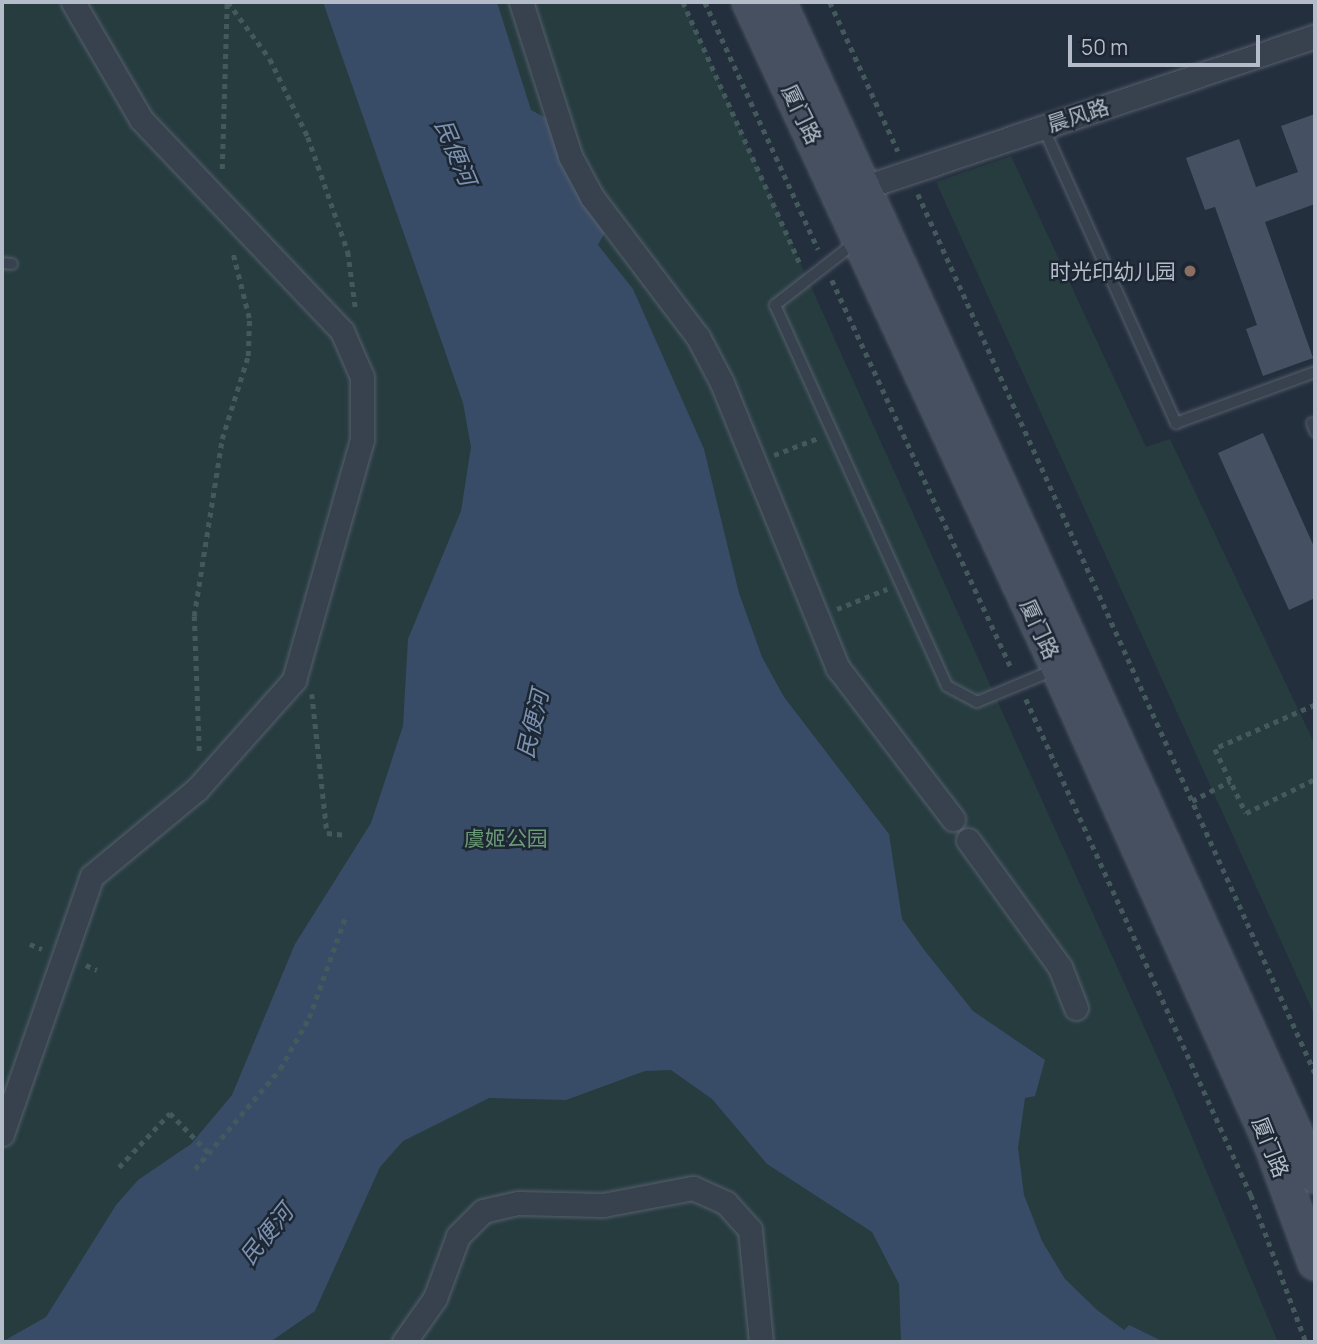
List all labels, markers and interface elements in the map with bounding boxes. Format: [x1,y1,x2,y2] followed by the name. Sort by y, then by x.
[1072,21,1264,65] scale bar
[1081,33,1128,61] text: 50 m
[777,80,827,148] street label: 厦门路
[1044,93,1112,137] street label: 晨风路
[430,115,482,189] water label: 民便河
[1050,258,1176,284] place label: 时光印幼儿园
[1182,263,1198,279] marker: 时光印幼儿园
[1015,595,1065,663] street label: 厦门路
[511,687,553,761] water label: 民便河
[464,825,548,851] park label: 虞姬公园
[1248,1113,1294,1181] street label: 厦门路
[234,1199,298,1269] water label: 民便河

